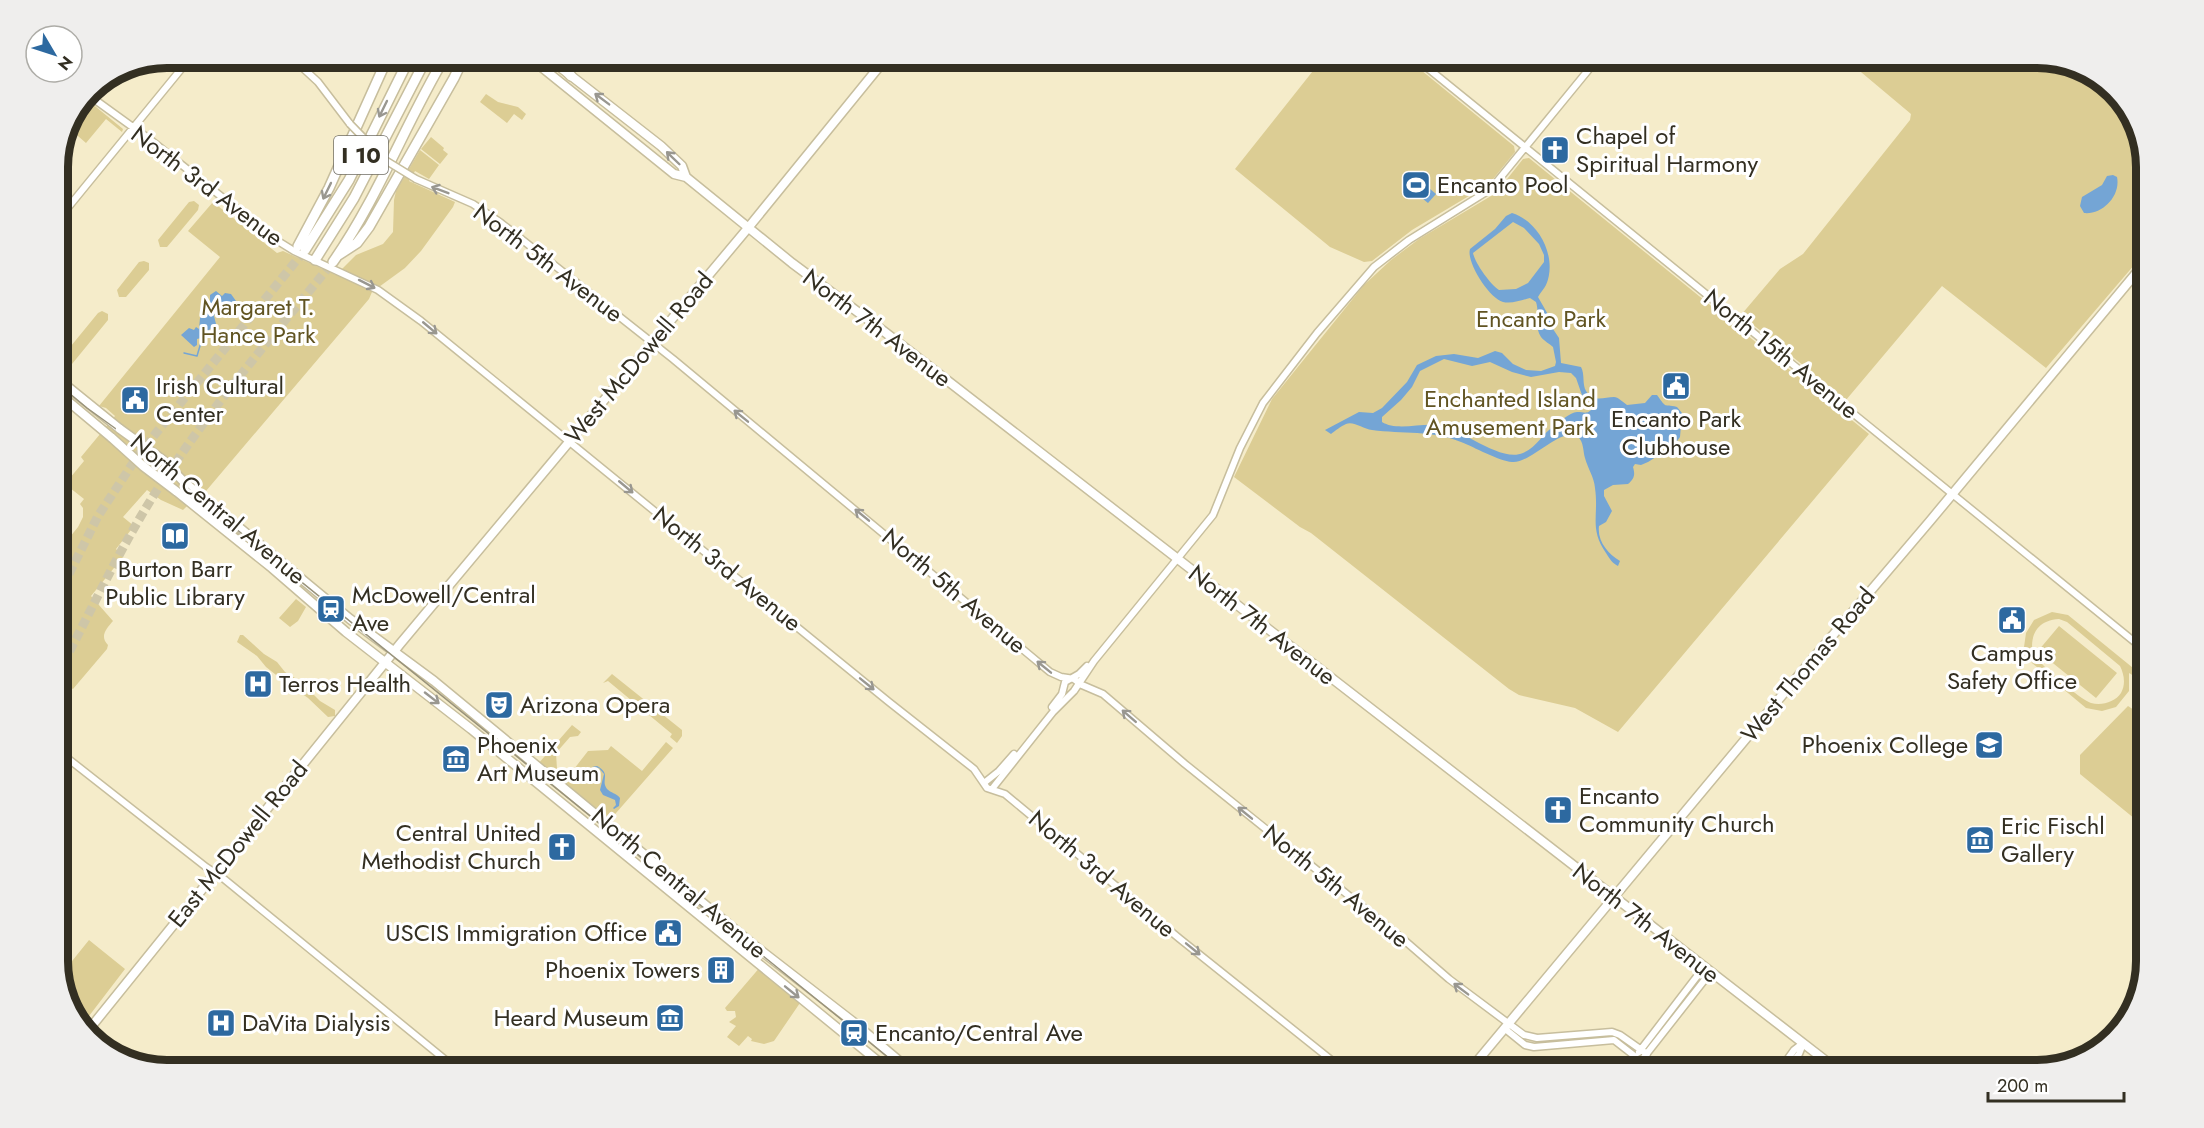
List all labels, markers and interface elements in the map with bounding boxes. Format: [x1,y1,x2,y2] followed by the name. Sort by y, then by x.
[24,24,84,84] north arrow
[52,51,78,75] text: N
[595,93,611,105] one-way arrow
[377,99,389,117] one-way arrow
[124,117,291,254] street label: North 3rd Avenue
[1576,118,1758,181] place label: Chapel of Spiritual Harmony
[1539,134,1571,166] church icon: Chapel of Spiritual Harmony
[334,136,388,174] road number: I 10
[666,151,681,165] one-way arrow
[1437,167,1569,202] place label: Encanto Pool
[1400,169,1432,201] sports icon: Encanto Pool
[321,181,333,199] one-way arrow
[431,184,450,195] one-way arrow
[466,195,630,331] street label: North 5th Avenue
[796,260,959,395] street label: North 7th Avenue
[556,264,721,451] street label: West McDowell Road
[357,279,375,290] one-way arrow
[1696,280,1866,427] street label: North 15th Avenue
[200,289,316,352] park label: Margaret T. Hance Park
[1476,301,1607,336] park label: Encanto Park
[422,322,438,335] one-way arrow
[156,368,284,431] place label: Irish Cultural Center
[1660,370,1692,402] public building icon: Encanto Park Clubhouse
[1424,381,1596,444] park label: Enchanted Island Amusement Park
[119,384,151,416] public building icon: Irish Cultural Center
[1611,401,1742,464] place label: Encanto Park Clubhouse
[733,410,749,423] one-way arrow
[123,425,314,593] street label: North Central Avenue
[618,480,633,494] one-way arrow
[645,498,809,640] street label: North 3rd Avenue
[854,508,870,521] one-way arrow
[159,520,191,552] library icon: Burton Barr Public Library
[874,520,1034,662] street label: North 5th Avenue
[105,551,245,614] place label: Burton Barr Public Library
[1181,556,1343,693] street label: North 7th Avenue
[352,577,536,640] place label: McDowell/Central Ave
[1732,580,1883,750] street label: West Thomas Road
[315,593,347,625] station icon: McDowell/Central Ave
[1996,604,2028,636] public building icon: Campus Safety Office
[1947,635,2077,698] place label: Campus Safety Office
[1036,660,1052,673] one-way arrow
[279,666,411,701] place label: Terros Health
[242,668,274,700] hospital icon: Terros Health
[859,677,874,691] one-way arrow
[520,687,670,722] place label: Arizona Opera
[483,689,515,721] theatre icon: Arizona Opera
[423,692,439,705] one-way arrow
[1121,709,1136,723] one-way arrow
[477,727,599,790] place label: Phoenix Art Museum
[1802,727,1968,762] place label: Phoenix College
[1973,729,2005,761] school or university icon: Phoenix College
[440,743,472,775] museum icon: Phoenix Art Museum
[159,753,316,935] street label: East McDowell Road
[1579,778,1775,841] place label: Encanto Community Church
[1542,794,1574,826] church icon: Encanto Community Church
[584,799,775,967] street label: North Central Avenue
[1021,802,1183,946] street label: North 3rd Avenue
[1237,806,1253,819] one-way arrow
[2001,808,2105,871] place label: Eric Fischl Gallery
[362,815,541,878] place label: Central United Methodist Church
[1256,816,1417,956] street label: North 5th Avenue
[1964,824,1996,856] museum icon: Eric Fischl Gallery
[546,831,578,863] church icon: Central United Methodist Church
[1565,854,1727,991] street label: North 7th Avenue
[385,915,647,950] place label: USCIS Immigration Office
[652,917,684,949] public building icon: USCIS Immigration Office
[1184,942,1200,955] one-way arrow
[545,952,700,987] place label: Phoenix Towers
[705,954,737,986] building icon: Phoenix Towers
[1454,982,1470,995] one-way arrow
[783,986,799,999] one-way arrow
[493,1000,649,1035] place label: Heard Museum
[654,1002,686,1034] museum icon: Heard Museum
[242,1005,390,1040] place label: DaVita Dialysis
[205,1007,237,1039] hospital icon: DaVita Dialysis
[875,1015,1083,1050] place label: Encanto/Central Ave
[838,1017,870,1049] station icon: Encanto/Central Ave
[1988,1065,2124,1103] scale bar
[1997,1073,2048,1099] text: 200 m

